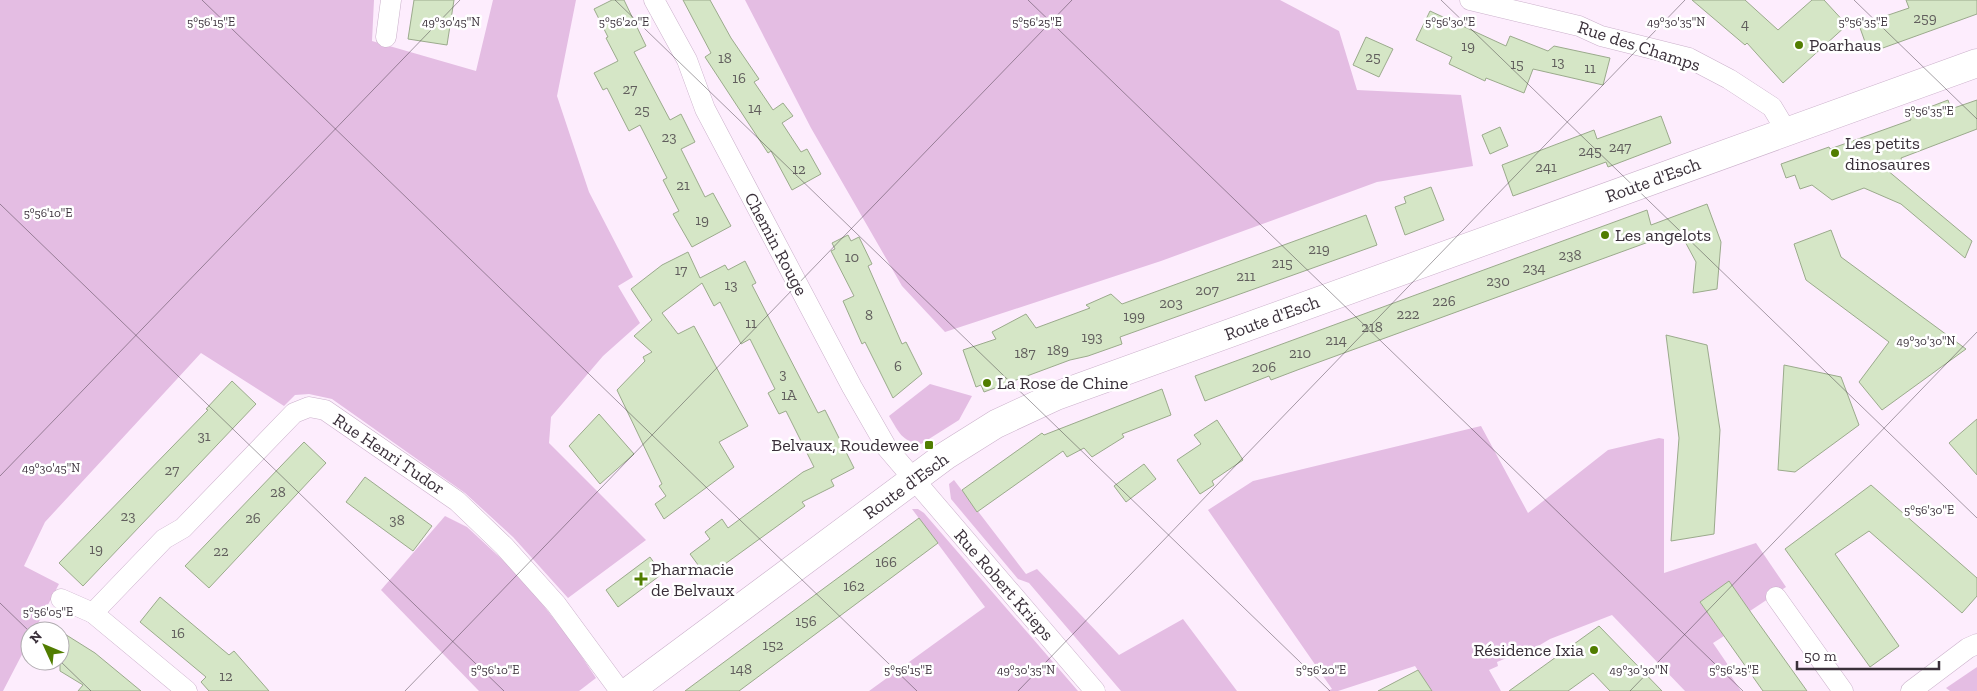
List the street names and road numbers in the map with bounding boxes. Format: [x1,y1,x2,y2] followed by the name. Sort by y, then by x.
[1575,16,1703,76] street label: Rue des Champs
[1602,153,1704,207] street label: Route d'Esch
[740,189,812,299] street label: Chemin Rouge
[1221,291,1323,345] street label: Route d'Esch
[329,409,449,499] street label: Rue Henri Tudor
[859,448,953,524] street label: Route d'Esch
[950,525,1059,645] street label: Rue Robert Krieps

